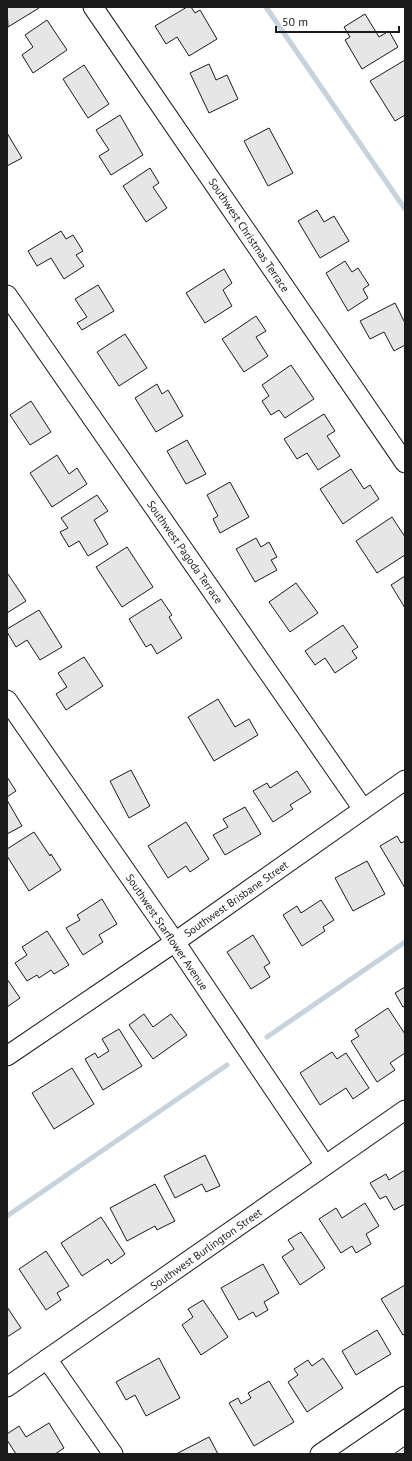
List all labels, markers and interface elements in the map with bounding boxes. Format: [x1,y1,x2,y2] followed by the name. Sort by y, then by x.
[276,8,399,34] scale bar
[282,14,308,29] text: 50 m
[206,175,293,295] street label: Southwest Christmas Terrace
[144,498,226,607] street label: Southwest Pagoda Terrace
[181,858,291,940] street label: Southwest Brisbane Street
[123,871,211,993] street label: Southwest Starflower Avenue
[148,1205,265,1293] street label: Southwest Burlington Street

